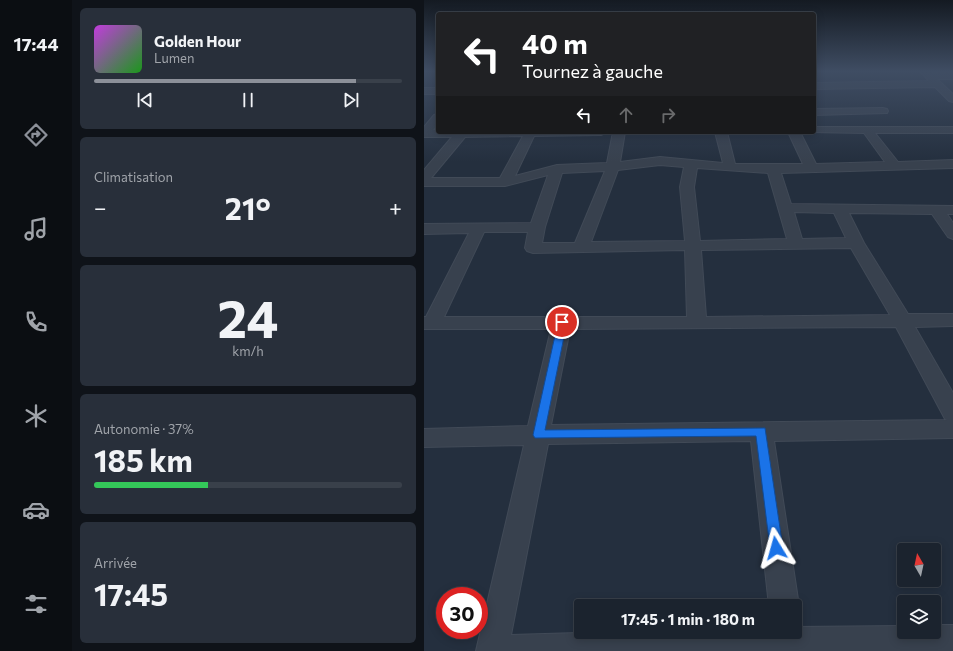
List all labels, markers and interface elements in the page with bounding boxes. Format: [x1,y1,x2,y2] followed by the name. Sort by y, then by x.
[522,26,588,60] text: 40 m
[456,28,508,80] icon: left
[154,32,241,50] text: Golden Hour
[14,33,58,55] text: 17:44
[154,50,194,66] text: Lumen
[522,60,663,82] text: Tournez à gauche
[134,89,156,111] icon: previous
[237,89,259,111] icon: pause
[340,89,362,111] icon: next
[573,104,595,126] icon: left
[615,104,637,126] icon: ahead
[657,104,679,126] icon: right
[22,121,50,149] icon: directions
[94,169,173,185] text: Climatisation
[225,189,271,226] text: 21°
[94,194,107,221] text: −
[389,194,402,221] text: +
[22,215,50,243] icon: music
[218,285,278,349] text: 24
[545,305,579,339] pin
[22,308,50,336] icon: phone
[551,311,573,333] icon: arrive
[232,343,264,359] text: km/h
[22,402,50,430] icon: climate
[94,421,194,437] text: Autonomie · 37%
[94,441,193,478] text: 185 km
[22,496,50,524] icon: car
[755,527,797,569] position arrow
[897,543,941,587] north arrow
[897,543,941,639] map controls
[94,555,137,571] text: Arrivée
[94,575,168,612] text: 17:45
[436,587,488,639] speed limit sign: 30
[22,590,50,618] icon: filters
[897,595,941,639] button: layers
[621,610,755,628] text: 17:45 · 1 min · 180 m

